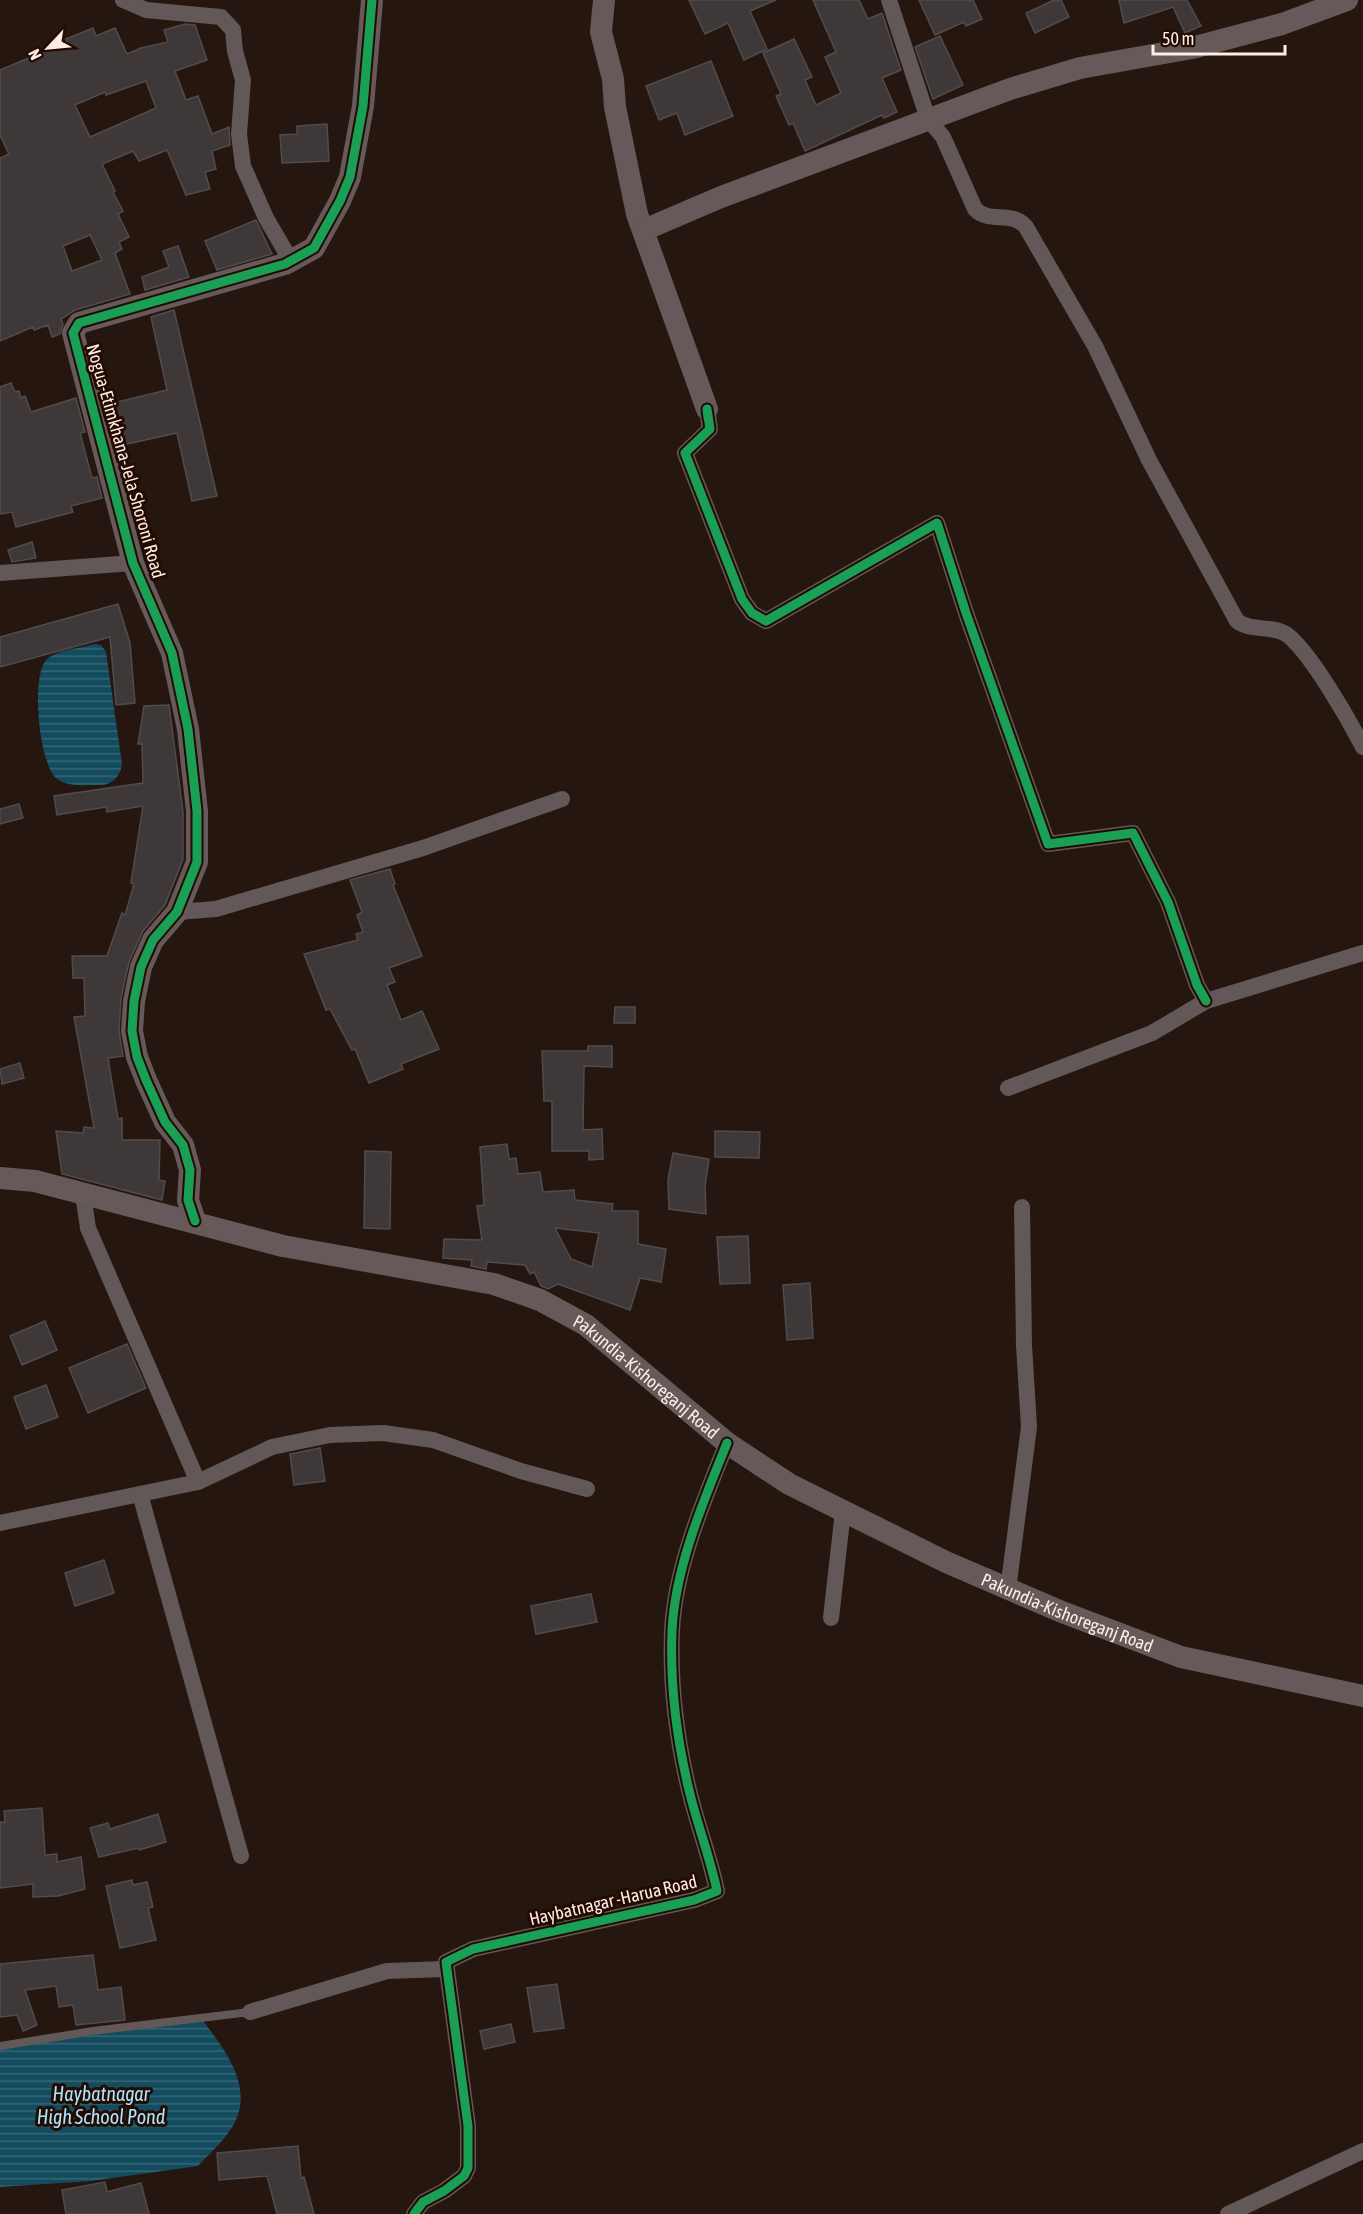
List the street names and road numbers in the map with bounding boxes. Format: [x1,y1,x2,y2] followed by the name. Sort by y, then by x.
[82,341,170,581] street label: Nogua-Etimkhana-Jela Shoroni Road
[570,1310,724,1443] street label: Pakundia-Kishoreganj Road
[978,1568,1156,1656] street label: Pakundia-Kishoreganj Road
[527,1870,699,1930] street label: Haybatnagar -Harua Road

